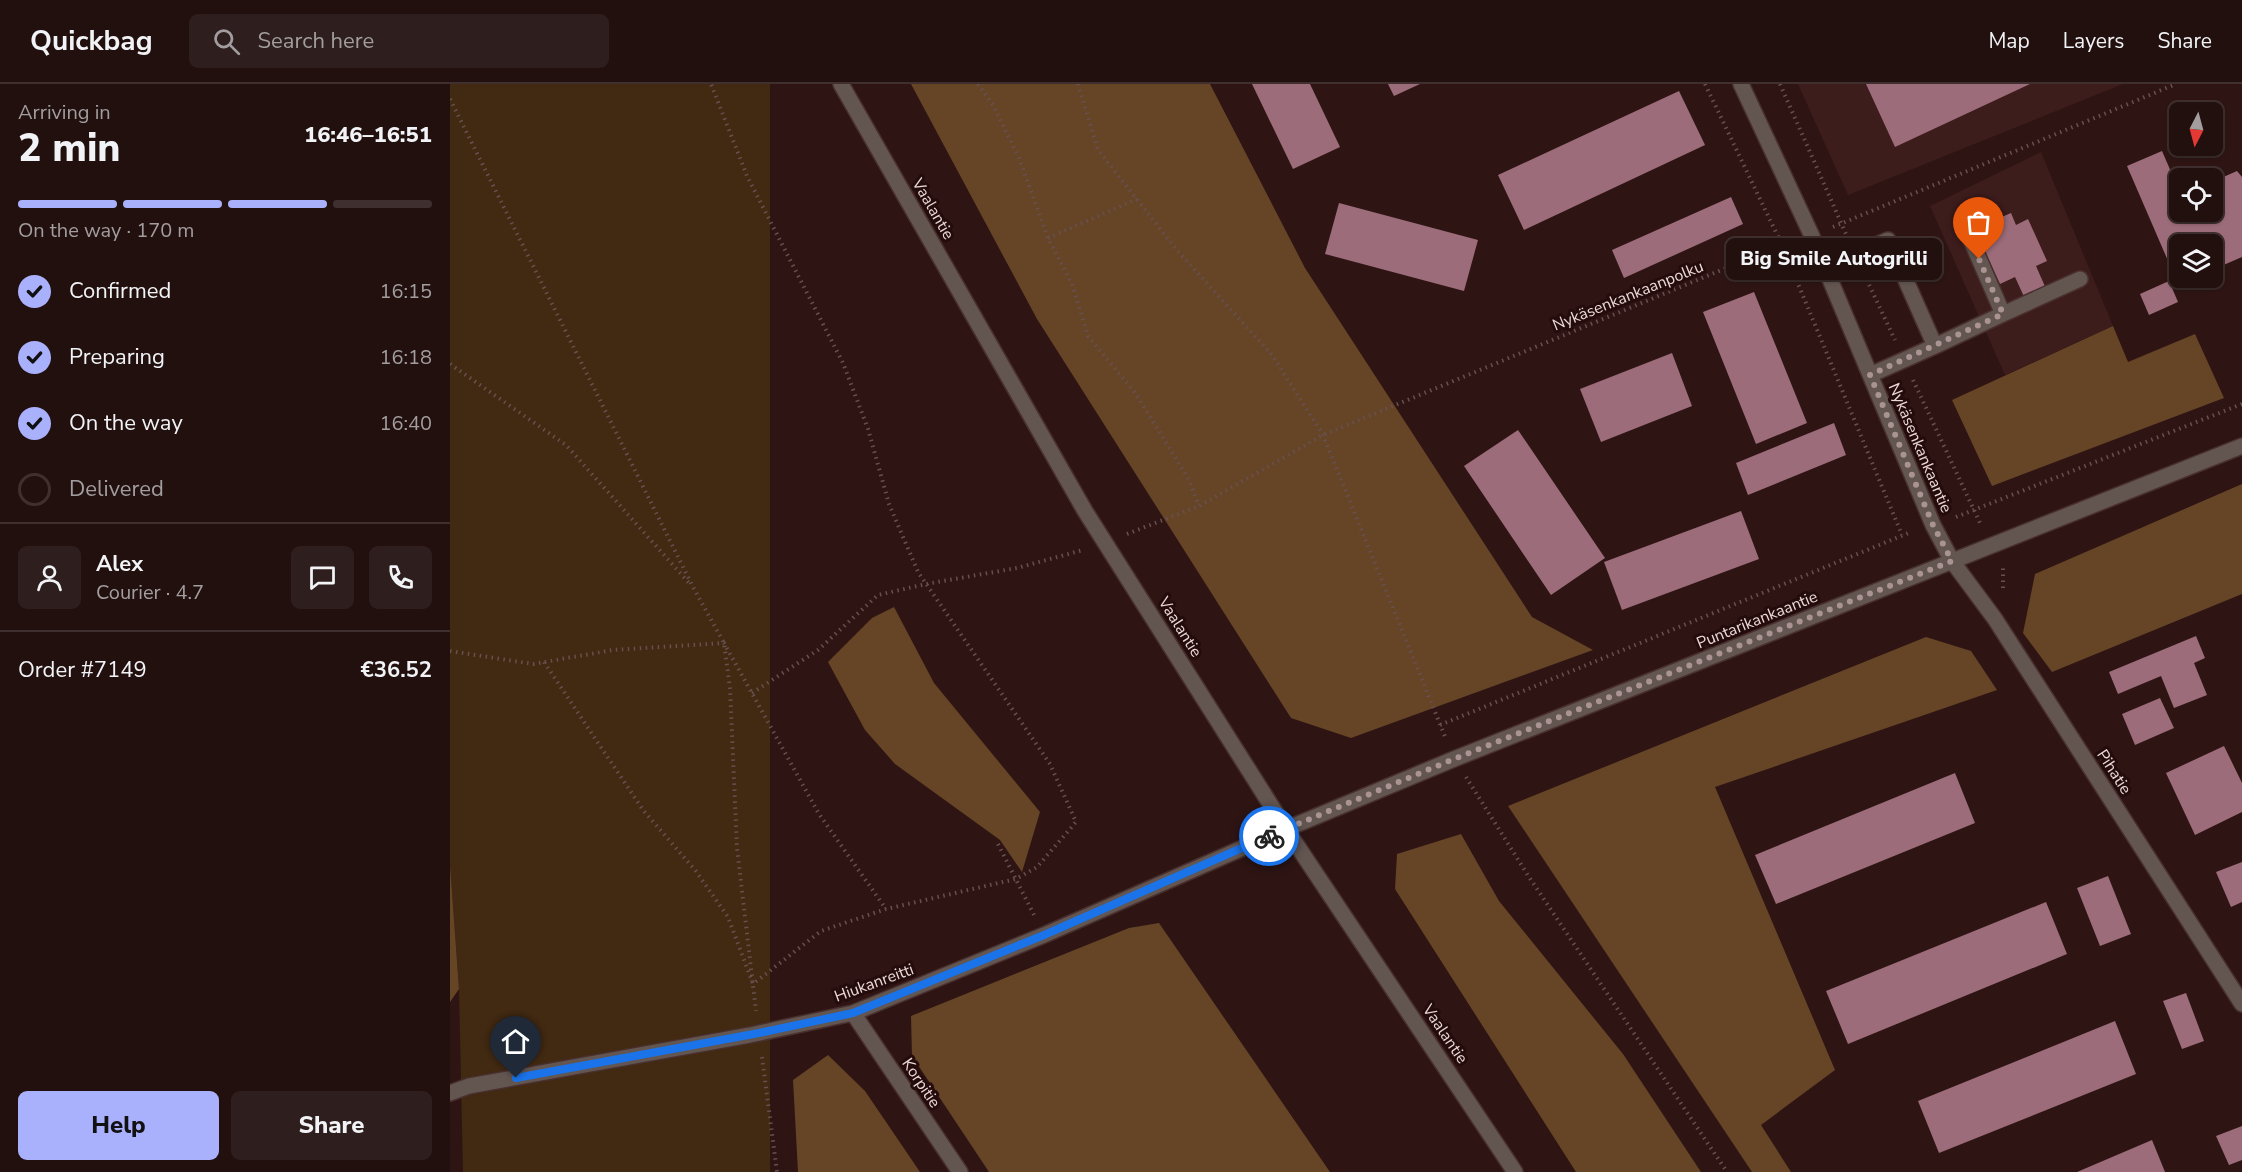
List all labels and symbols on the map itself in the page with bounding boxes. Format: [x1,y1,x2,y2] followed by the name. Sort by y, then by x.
[2169,102,2223,156] north arrow
[906,174,959,244] street label: Vaalantie
[1953,197,2004,259] pin
[1727,238,1943,280] callout: Big Smile Autogrilli
[1549,256,1707,336] street label: Nykäsenkankaanpolku
[1883,380,1957,516] street label: Nykäsenkankaantie
[1693,586,1821,654] street label: Puntarikankaantie
[1152,592,1207,661] street label: Vaalantie
[2091,745,2137,799] street label: Pihatie
[1239,806,1299,866] courier
[831,958,917,1008] street label: Hiukanreitti
[1417,999,1473,1068] street label: Vaalantie
[490,1016,541,1078] pin
[896,1054,946,1112] street label: Korpitie

